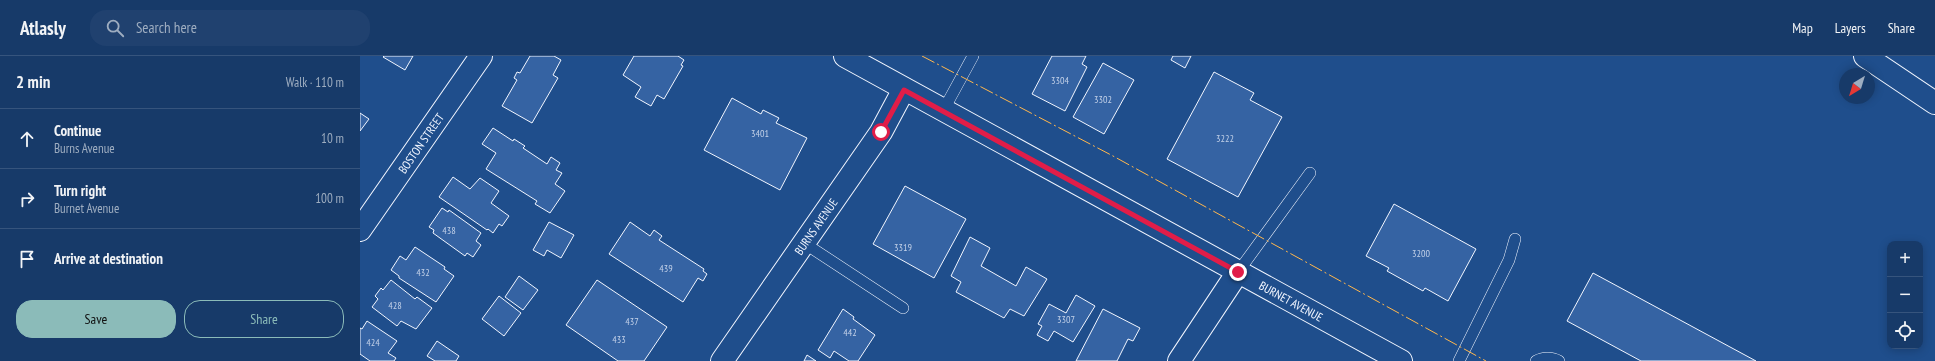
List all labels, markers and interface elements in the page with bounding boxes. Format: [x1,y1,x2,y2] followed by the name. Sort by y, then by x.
[90,10,370,46] search box
[20,16,66,40] text: Atlasly
[104,17,126,39] icon: search
[136,18,197,37] text: Search here
[1792,19,1813,37] text: Map
[1835,19,1866,37] text: Layers
[1888,19,1915,37] text: Share
[1839,68,1875,104] north arrow
[16,71,50,93] text: 2 min
[286,74,344,91] text: Walk · 110 m
[1051,74,1070,87] house number: 3304
[1094,93,1112,106] house number: 3302
[394,109,447,176] street label: BOSTON STREET
[54,121,101,140] text: Continue
[872,123,890,141] route start
[751,127,769,140] house number: 3401
[16,128,38,150] icon: ahead
[321,130,344,147] text: 10 m
[1216,132,1234,145] house number: 3222
[54,140,115,157] text: Burns Avenue
[54,181,106,200] text: Turn right
[16,188,38,210] icon: right
[315,190,344,207] text: 100 m
[791,195,840,257] street label: BURNS AVENUE
[54,200,119,217] text: Burnet Avenue
[442,224,456,237] house number: 438
[894,241,912,254] house number: 3319
[1887,241,1923,349] map controls
[1887,241,1923,277] button: +
[1412,247,1431,260] house number: 3200
[16,248,38,270] icon: arrive
[54,249,163,268] text: Arrive at destination
[659,262,673,275] house number: 439
[1229,263,1247,281] route end
[416,266,430,279] house number: 432
[1257,277,1326,324] street label: BURNET AVENUE
[1887,277,1923,313] button: −
[388,299,402,312] house number: 428
[16,300,176,338] button: Save
[184,300,344,338] button: Share
[1057,313,1075,326] house number: 3307
[1887,313,1923,349] button: locate
[625,315,639,328] house number: 437
[843,326,857,339] house number: 442
[612,333,626,346] house number: 433
[366,336,380,349] house number: 424

